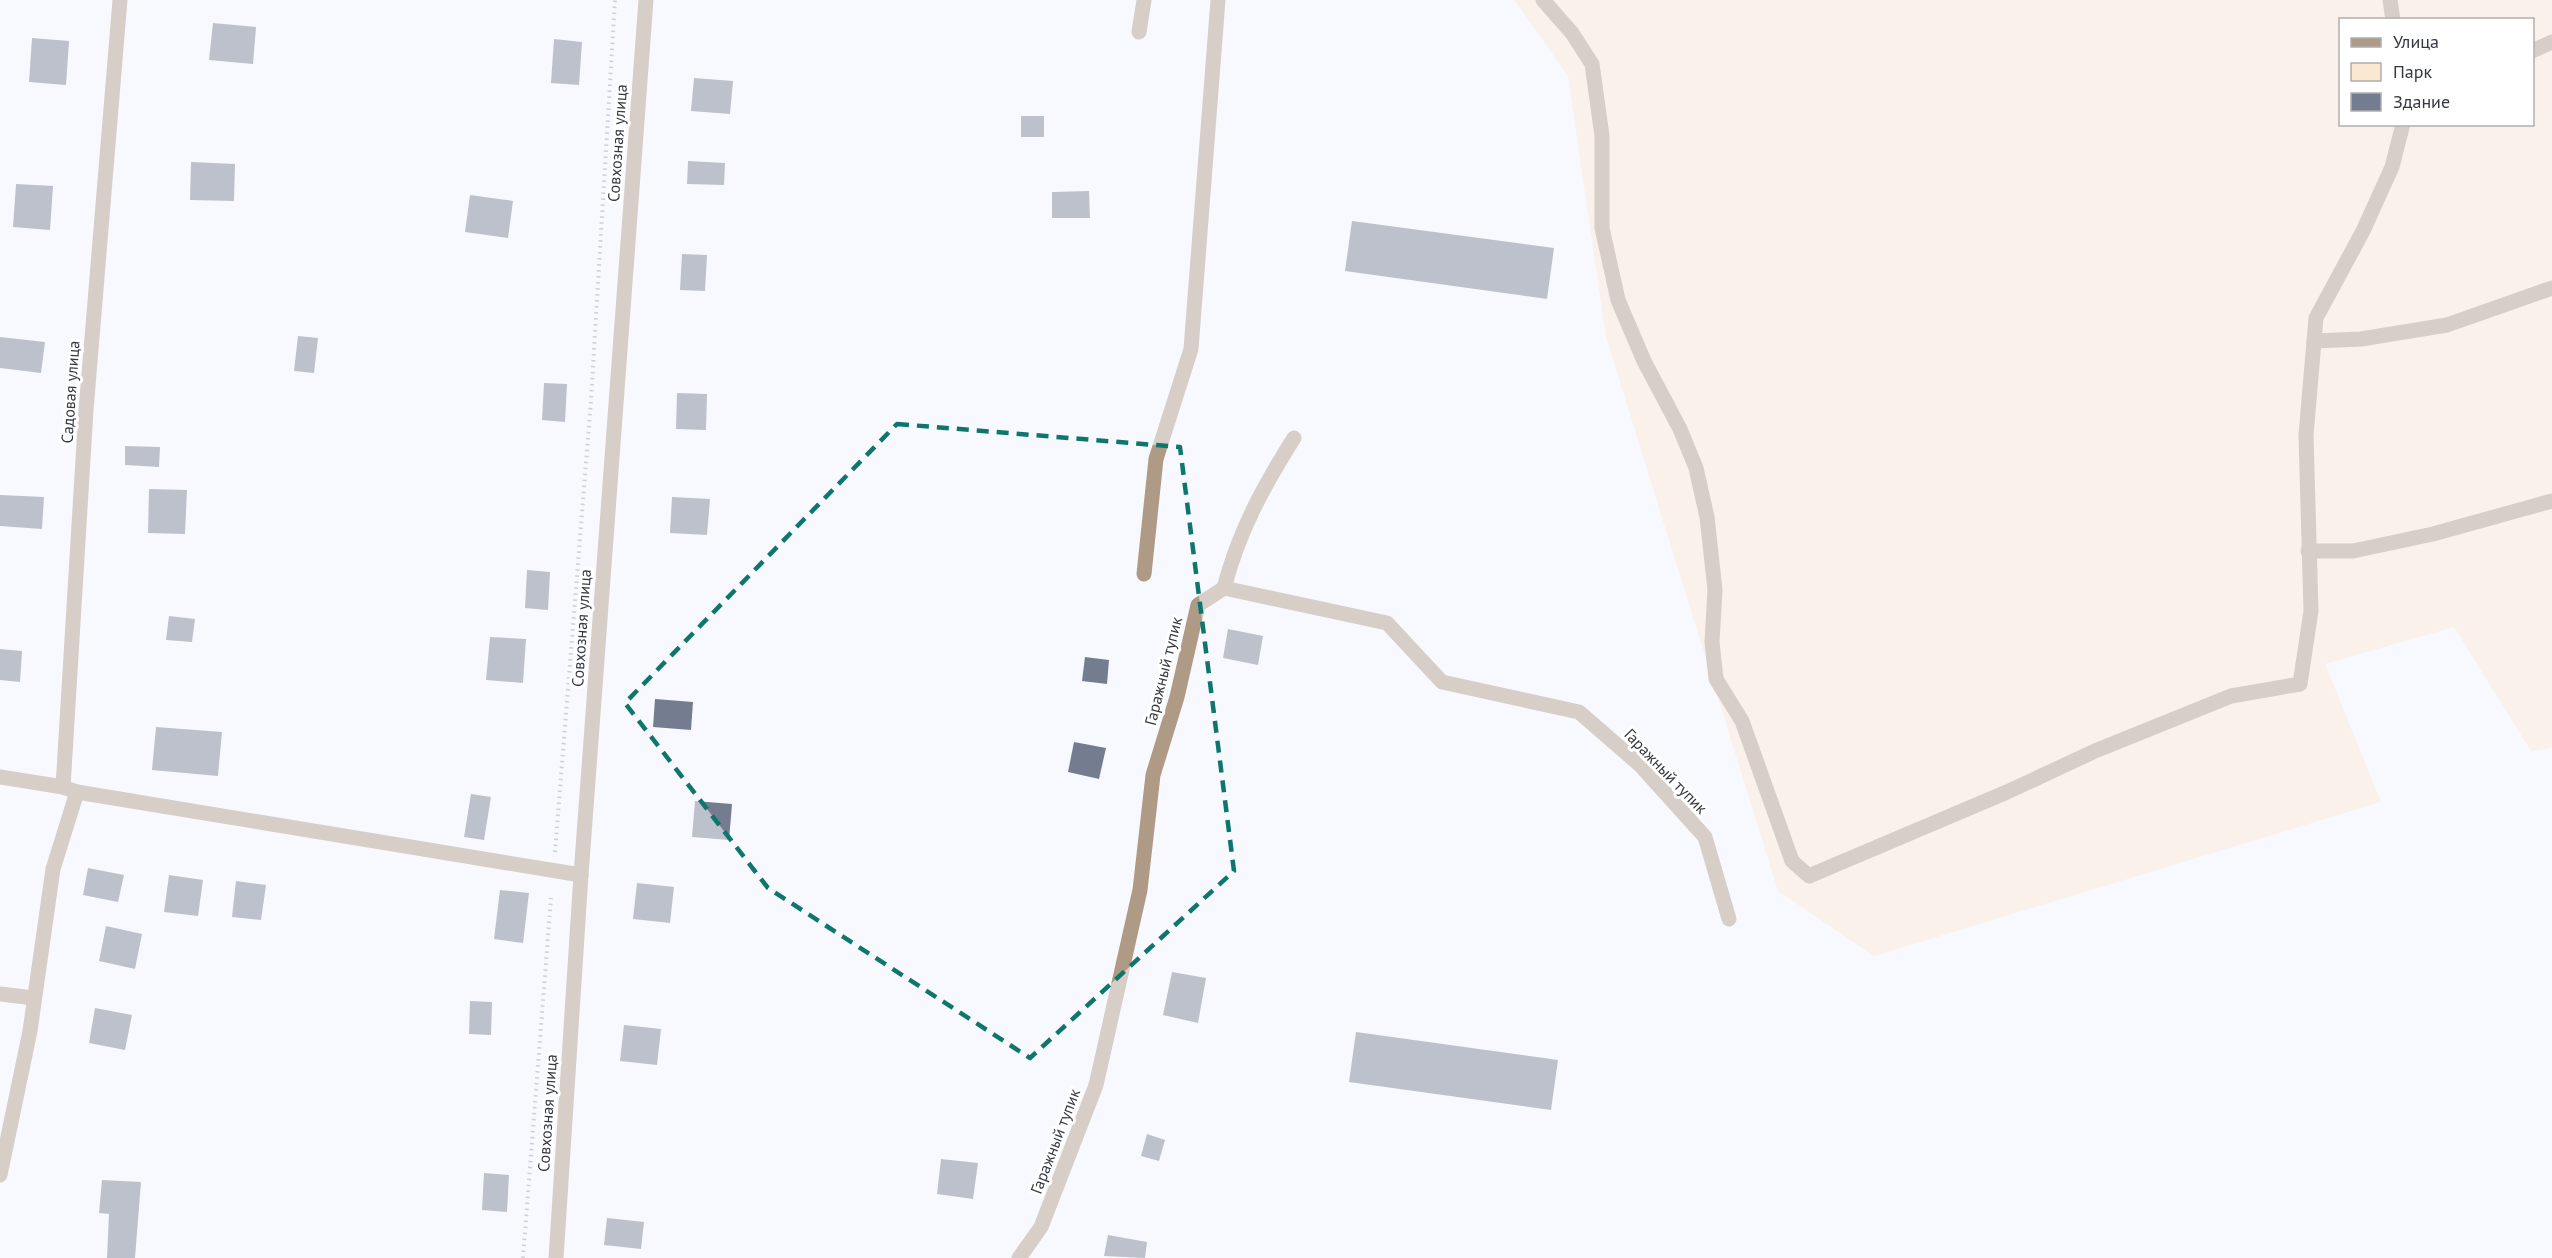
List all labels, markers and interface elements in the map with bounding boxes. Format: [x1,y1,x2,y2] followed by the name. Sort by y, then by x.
[2339,18,2534,126] legend
[2393,30,2439,53] text: Улица
[2393,60,2433,83] text: Парк
[603,84,631,202] street label: Совхозная улица
[2393,90,2450,113] text: Здание
[56,340,84,444] street label: Садовая улица
[567,569,595,687] street label: Совхозная улица
[1140,614,1186,727] street label: Гаражный тупик
[1620,724,1712,818] street label: Гаражный тупик
[533,1054,561,1172] street label: Совхозная улица
[1026,1085,1084,1196] street label: Гаражный тупик

